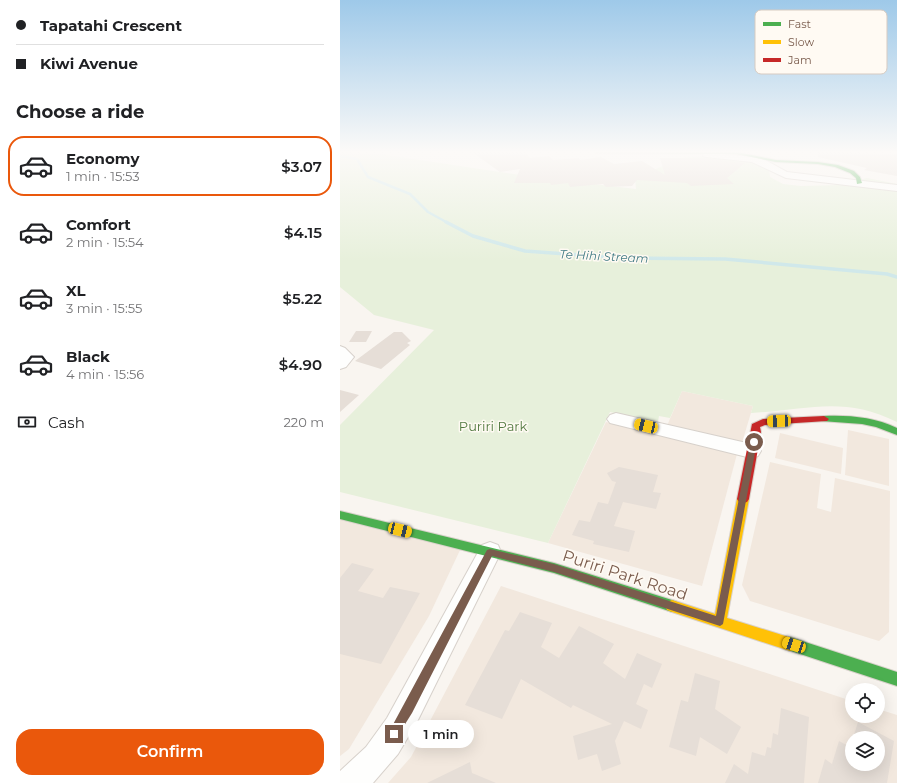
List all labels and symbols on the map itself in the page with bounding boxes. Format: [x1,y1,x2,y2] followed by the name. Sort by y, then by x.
[755,10,887,74] legend
[788,17,812,31] text: Fast
[788,35,814,49] text: Slow
[787,53,812,67] text: Jam
[559,246,649,266] water label: Te Hihi Stream
[767,415,791,427] car
[633,417,659,435] car
[459,418,527,434] park label: Puriri Park
[745,433,763,451] route start
[387,521,413,539] car
[560,546,690,604] street label: Puriri Park Road
[781,636,807,654] car
[408,720,474,748] callout: 1 min
[385,725,403,743] route end

